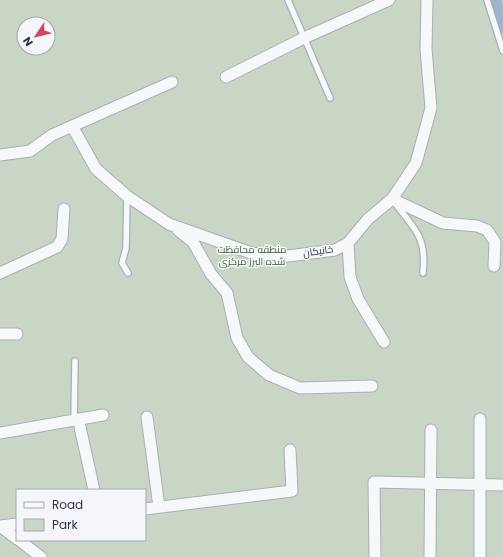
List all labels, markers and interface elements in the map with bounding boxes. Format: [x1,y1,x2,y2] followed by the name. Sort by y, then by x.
[16,16,56,56] north arrow
[19,34,37,50] text: N
[302,241,334,261] street label: خانیکان
[218,242,286,269] park label: منطقه محافظت شده البرز مرکزی
[16,489,146,541] legend
[52,496,83,513] text: Road
[52,516,79,533] text: Park

